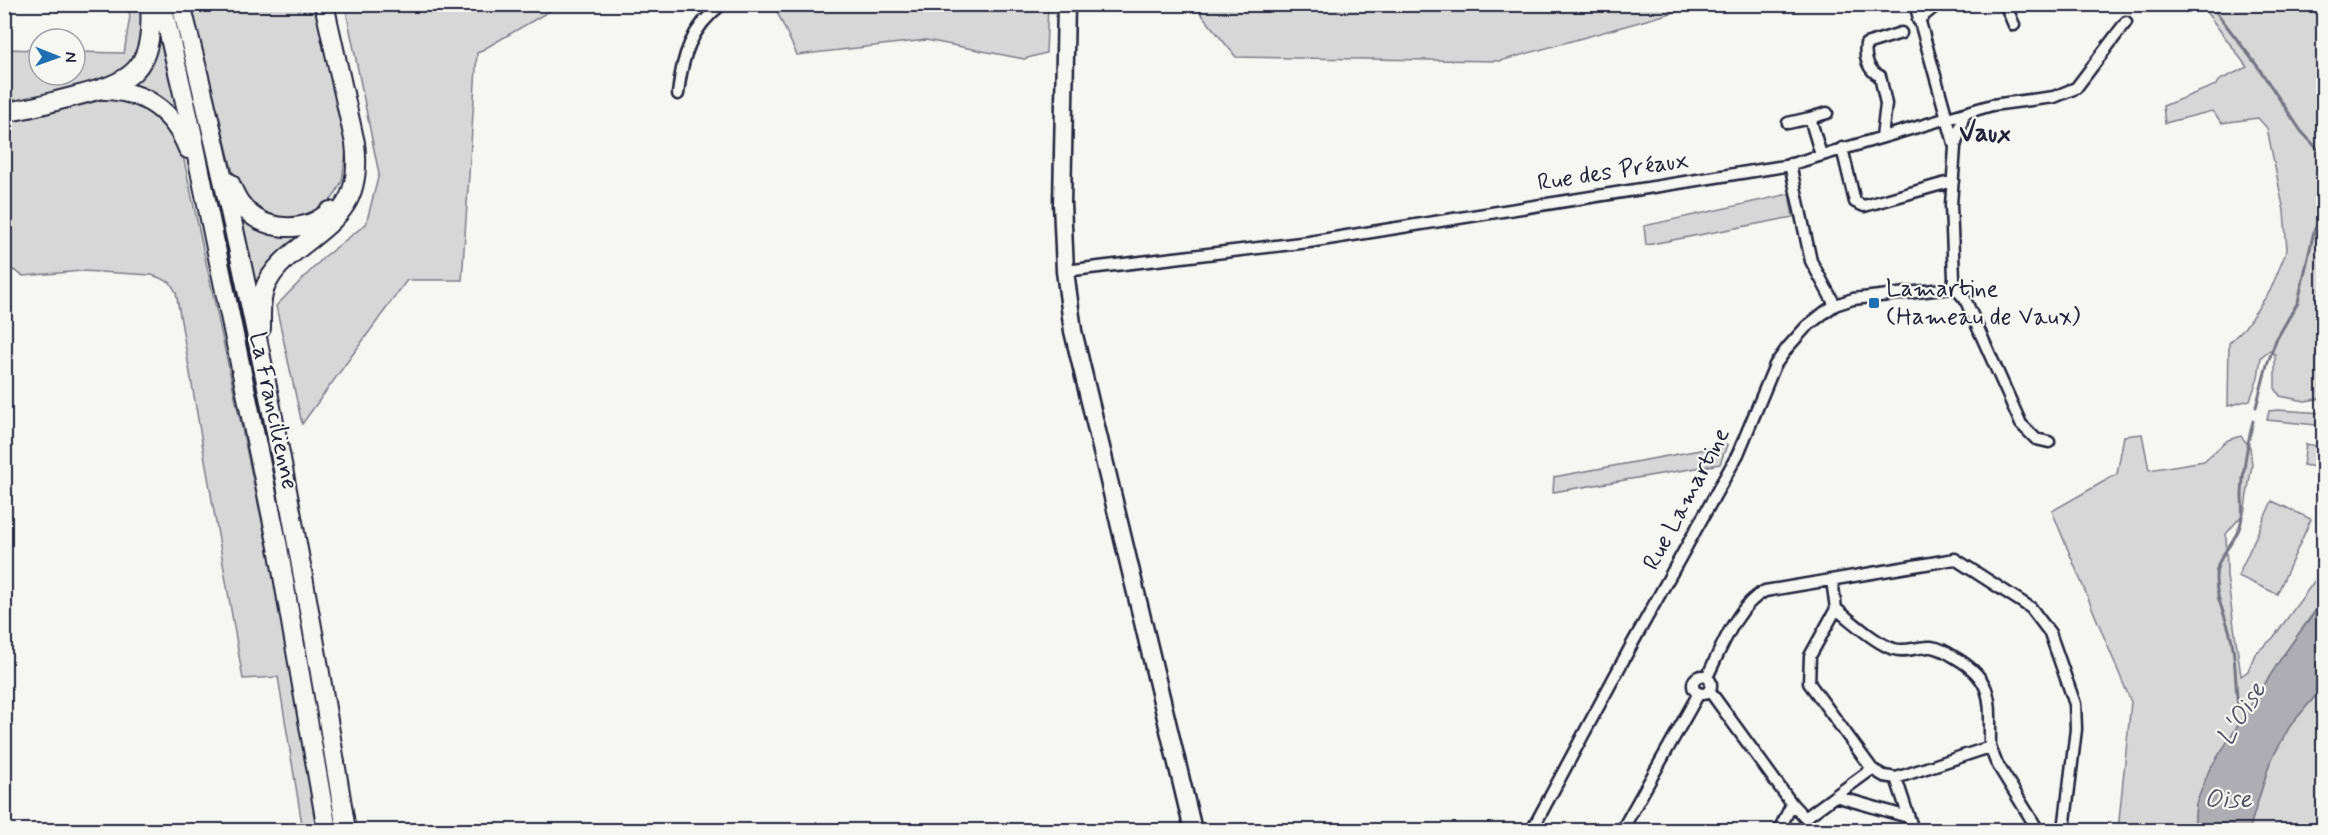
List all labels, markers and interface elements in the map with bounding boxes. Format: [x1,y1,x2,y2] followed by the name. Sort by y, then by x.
[27,27,87,87] north arrow
[60,52,81,63] text: N
[1959,117,2011,151] district label: Vaux
[1535,145,1691,199] street label: Rue des Préaux
[1886,274,2081,333] place label: Lamartine (Hameau de Vaux)
[1867,296,1881,310] marker: Lamartine (Hameau de Vaux)
[241,329,305,493] street label: La Francilienne
[1636,422,1738,576] street label: Rue Lamartine
[2209,675,2275,752] water label: L'Oise
[2204,783,2252,817] water label: Oise

